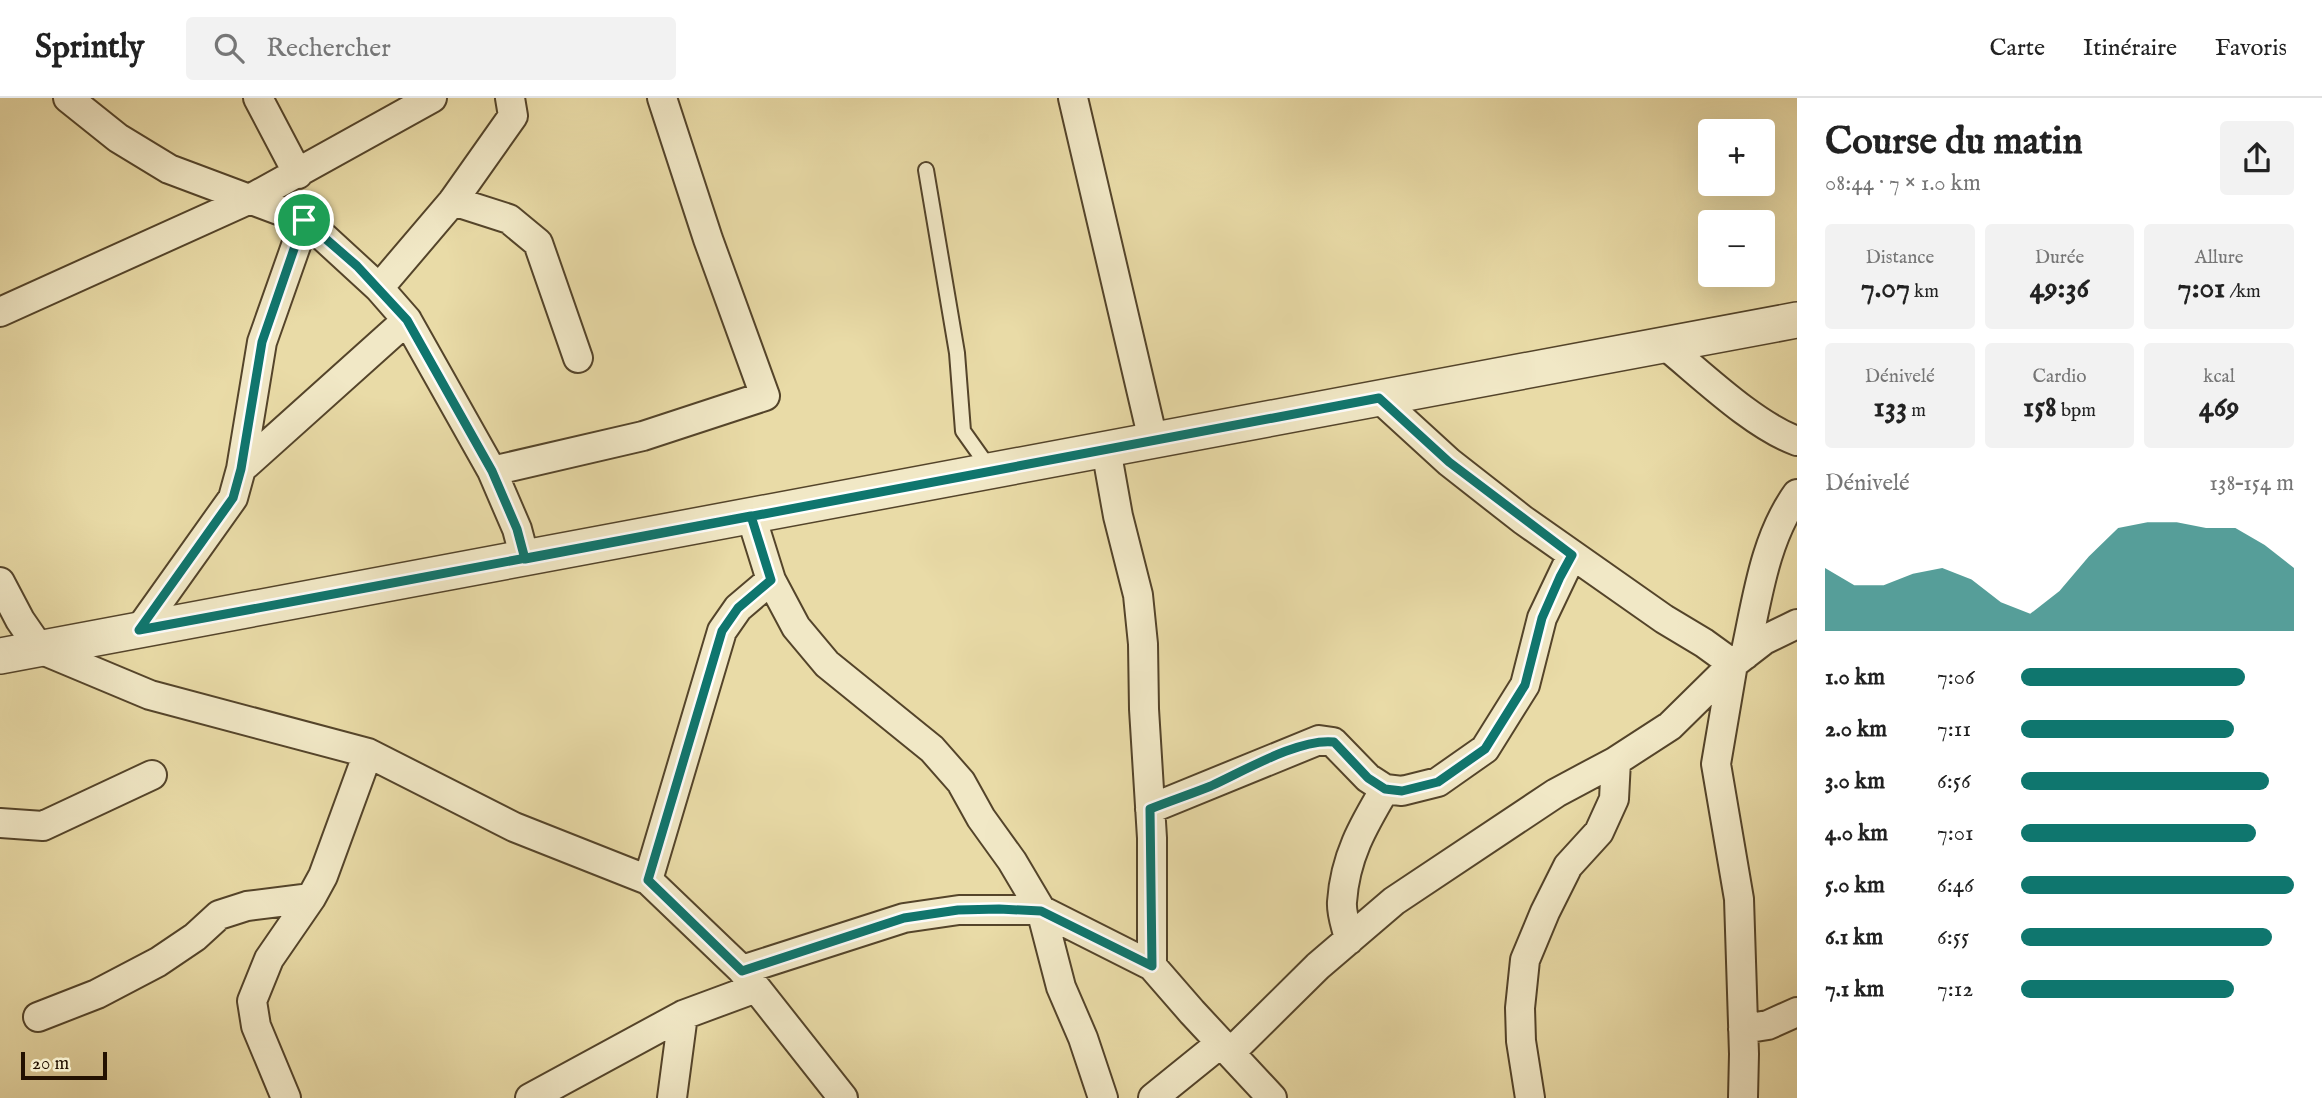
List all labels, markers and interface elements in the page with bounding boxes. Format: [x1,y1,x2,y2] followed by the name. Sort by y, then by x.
[186,17,676,80] search box
[35,27,144,69] text: Sprintly
[210,29,248,67] icon: search
[266,32,391,65] text: Rechercher
[1989,33,2045,64] text: Carte
[2083,33,2177,64] text: Itinéraire
[2215,33,2287,64] text: Favoris
[1698,119,1775,287] map controls
[1698,119,1775,196] button: +
[1825,119,2083,167] text: Course du matin
[2220,121,2294,195] button: share
[1825,169,1981,198] text: 08:44 · 7 × 1.0 km
[274,190,334,250] pin
[285,201,323,239] icon: arrive
[1698,210,1775,287] button: −
[1865,246,1934,270] text: Distance
[2035,246,2084,270] text: Durée
[2195,246,2244,270] text: Allure
[1861,270,1910,308] text: 7.07
[2030,270,2089,308] text: 49:36
[2178,270,2225,308] text: 7:01
[1910,280,1939,304] text: km
[2225,280,2261,304] text: /km
[1865,365,1935,389] text: Dénivelé
[2032,365,2087,389] text: Cardio
[2203,365,2235,389] text: kcal
[1874,389,1907,427] text: 133
[2023,389,2057,427] text: 158
[2199,389,2239,427] text: 469
[1907,399,1926,423] text: m
[2057,399,2096,423] text: bpm
[1825,469,1910,498] text: Dénivelé
[2209,469,2294,498] text: 138–154 m
[1825,663,1885,692] text: 1.0 km
[1937,663,1975,692] text: 7:06
[1825,715,1887,744] text: 2.0 km
[1937,715,1971,744] text: 7:11
[1825,767,1885,796] text: 3.0 km
[1937,767,1971,796] text: 6:56
[1825,819,1888,848] text: 4.0 km
[1937,819,1974,848] text: 7:01
[1825,871,1885,900] text: 5.0 km
[1937,871,1974,900] text: 6:46
[1825,923,1883,952] text: 6.1 km
[1937,923,1969,952] text: 6:55
[1825,975,1884,1004] text: 7.1 km
[1937,975,1973,1004] text: 7:12
[21,1049,107,1081] scale bar
[32,1052,69,1076] text: 20 m

